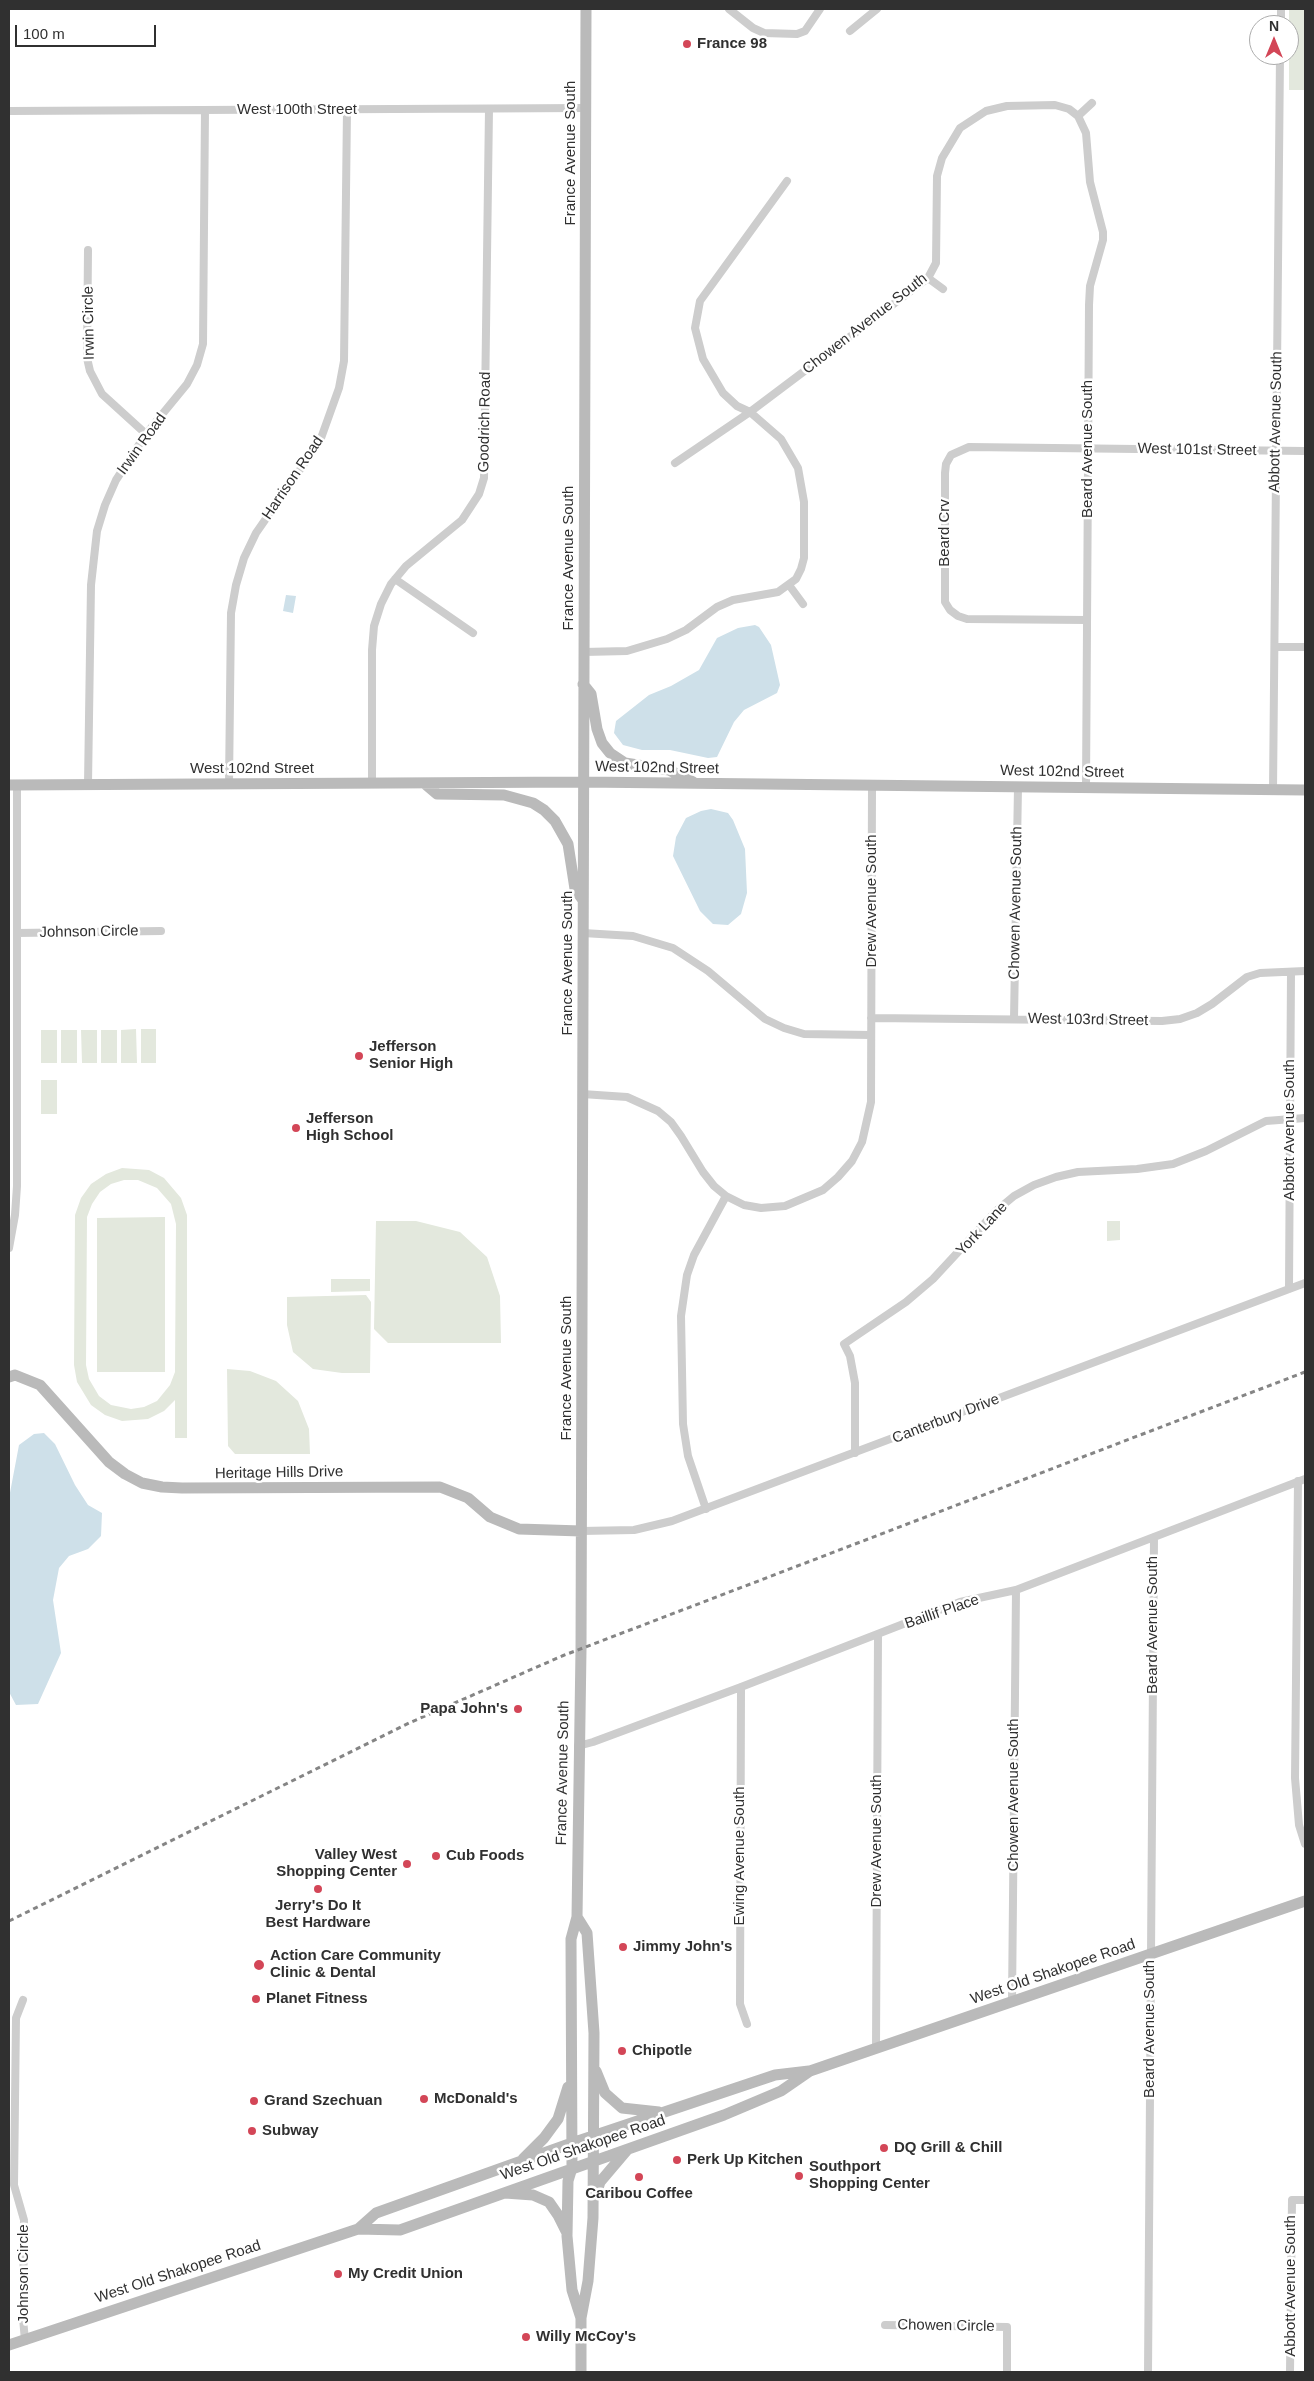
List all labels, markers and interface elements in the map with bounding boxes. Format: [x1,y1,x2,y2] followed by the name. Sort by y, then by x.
[18,15,159,47] scale bar
[1249,15,1299,65] north arrow
[1269,18,1279,34] text: N
[23,25,65,42] text: 100 m
[697,35,767,53] place label: France 98
[681,38,693,50] marker: France 98
[562,81,580,225] street label: France Avenue South
[237,101,357,119] street label: West 100th Street
[799,270,931,378] street label: Chowen Avenue South
[79,286,99,360] street label: Irwin Circle
[1266,351,1286,493] street label: Abbott Avenue South
[475,371,495,473] street label: Goodrich Road
[1079,380,1097,518] street label: Beard Avenue South
[114,410,170,478] street label: Irwin Road
[258,433,328,523] street label: Harrison Road
[1137,440,1257,460] street label: West 101st Street
[560,486,578,630] street label: France Avenue South
[936,499,954,567] street label: Beard Crv
[595,758,719,778] street label: West 102nd Street
[190,760,314,778] street label: West 102nd Street
[1000,762,1124,782] street label: West 102nd Street
[1006,826,1026,980] street label: Chowen Avenue South
[863,834,881,968] street label: Drew Avenue South
[559,891,577,1035] street label: France Avenue South
[39,922,139,942] street label: Johnson Circle
[1028,1010,1148,1030] street label: West 103rd Street
[369,1038,453,1073] place label: Jefferson Senior High
[353,1050,365,1062] marker: Jefferson Senior High
[1281,1059,1299,1201] street label: Abbott Avenue South
[306,1110,393,1145] place label: Jefferson High School
[290,1122,302,1134] marker: Jefferson High School
[953,1198,1011,1260] street label: York Lane
[558,1296,576,1440] street label: France Avenue South
[890,1390,1002,1448] street label: Canterbury Drive
[215,1463,343,1483] street label: Heritage Hills Drive
[1144,1556,1162,1694] street label: Beard Avenue South
[902,1591,982,1633] street label: Baillif Place
[420,1700,508,1718] place label: Papa John's
[553,1700,573,1846] street label: France Avenue South
[512,1703,524,1715] marker: Papa John's
[1005,1718,1023,1872] street label: Chowen Avenue South
[868,1774,886,1908] street label: Drew Avenue South
[731,1787,749,1925] street label: Ewing Avenue South
[276,1846,397,1881] place label: Valley West Shopping Center
[446,1847,524,1865] place label: Cub Foods
[430,1850,442,1862] marker: Cub Foods
[401,1858,413,1870] marker: Valley West Shopping Center
[312,1883,324,1895] marker: Jerry's Do It Best Hardware
[265,1897,371,1932] place label: Jerry's Do It Best Hardware
[968,1935,1138,2009] street label: West Old Shakopee Road
[633,1938,732,1956] place label: Jimmy John's
[617,1941,629,1953] marker: Jimmy John's
[270,1947,441,1982] place label: Action Care Community Clinic & Dental
[252,1958,266,1972] marker: Action Care Community Clinic & Dental
[1141,1960,1159,2098] street label: Beard Avenue South
[266,1990,368,2008] place label: Planet Fitness
[250,1993,262,2005] marker: Planet Fitness
[632,2042,692,2060] place label: Chipotle
[616,2045,628,2057] marker: Chipotle
[434,2090,518,2108] place label: McDonald's
[264,2092,382,2110] place label: Grand Szechuan
[418,2093,430,2105] marker: McDonald's
[248,2095,260,2107] marker: Grand Szechuan
[498,2111,668,2185] street label: West Old Shakopee Road
[262,2122,319,2140] place label: Subway
[246,2125,258,2137] marker: Subway
[894,2139,1002,2157] place label: DQ Grill & Chill
[878,2142,890,2154] marker: DQ Grill & Chill
[687,2151,803,2169] place label: Perk Up Kitchen
[671,2154,683,2166] marker: Perk Up Kitchen
[809,2158,930,2193] place label: Southport Shopping Center
[793,2170,805,2182] marker: Southport Shopping Center
[633,2171,645,2183] marker: Caribou Coffee
[585,2185,693,2203] place label: Caribou Coffee
[1282,2215,1300,2357] street label: Abbott Avenue South
[15,2224,33,2324] street label: Johnson Circle
[93,2237,263,2307] street label: West Old Shakopee Road
[348,2265,463,2283] place label: My Credit Union
[332,2268,344,2280] marker: My Credit Union
[897,2316,995,2336] street label: Chowen Circle
[536,2328,636,2346] place label: Willy McCoy's
[520,2331,532,2343] marker: Willy McCoy's

